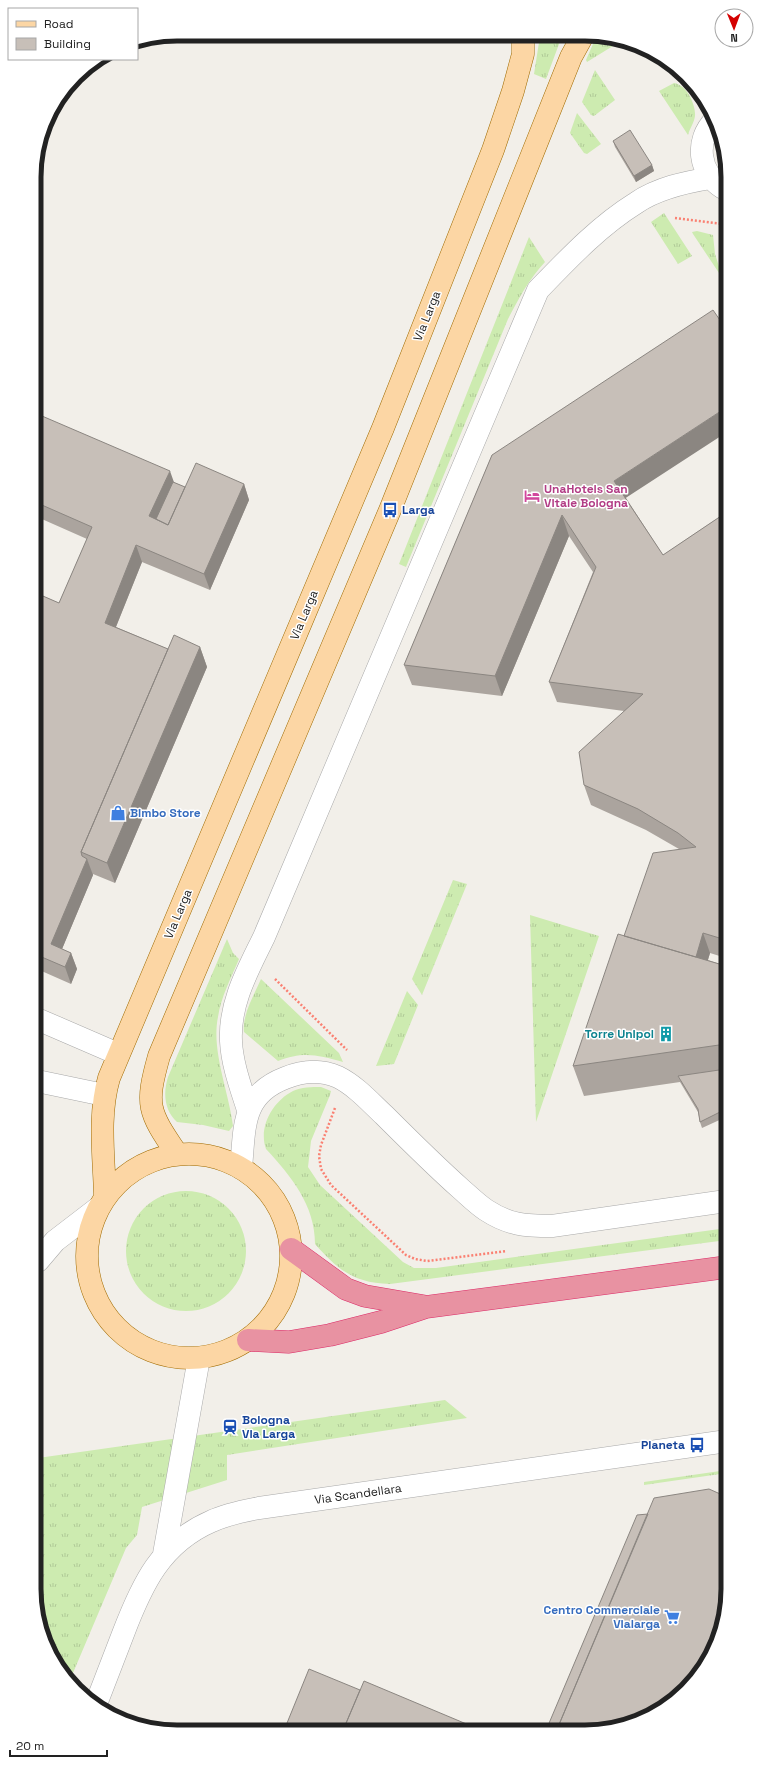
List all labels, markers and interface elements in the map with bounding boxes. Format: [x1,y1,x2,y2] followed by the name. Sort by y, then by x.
[8,8,138,60] legend
[714,8,754,48] north arrow
[44,16,73,32] text: Road
[730,31,738,45] text: N
[44,36,91,52] text: Building
[410,288,444,343] street label: Via Larga
[544,481,628,511] place label: UnaHotels San Vitale Bologna
[523,487,541,505] hotel icon: UnaHotels San Vitale Bologna
[381,501,399,519] bus stop icon: Larga
[402,502,435,518] place label: Larga
[286,588,322,642] street label: Via Larga
[109,804,127,822] shop icon: Bimbo Store
[130,805,201,821] place label: Bimbo Store
[160,887,196,941] street label: Via Larga
[657,1025,675,1043] building icon: Torre Unipol
[585,1026,654,1042] place label: Torre Unipol
[242,1412,295,1442] place label: Bologna Via Larga
[221,1418,239,1436] station icon: Bologna Via Larga
[688,1436,706,1454] bus stop icon: Pianeta
[641,1437,685,1453] place label: Pianeta
[313,1480,403,1508] street label: Via Scandellara
[543,1602,660,1632] place label: Centro Commerciale Vialarga
[663,1608,681,1626] supermarket icon: Centro Commerciale Vialarga
[10,1732,107,1758] scale bar
[16,1738,44,1754] text: 20 m

